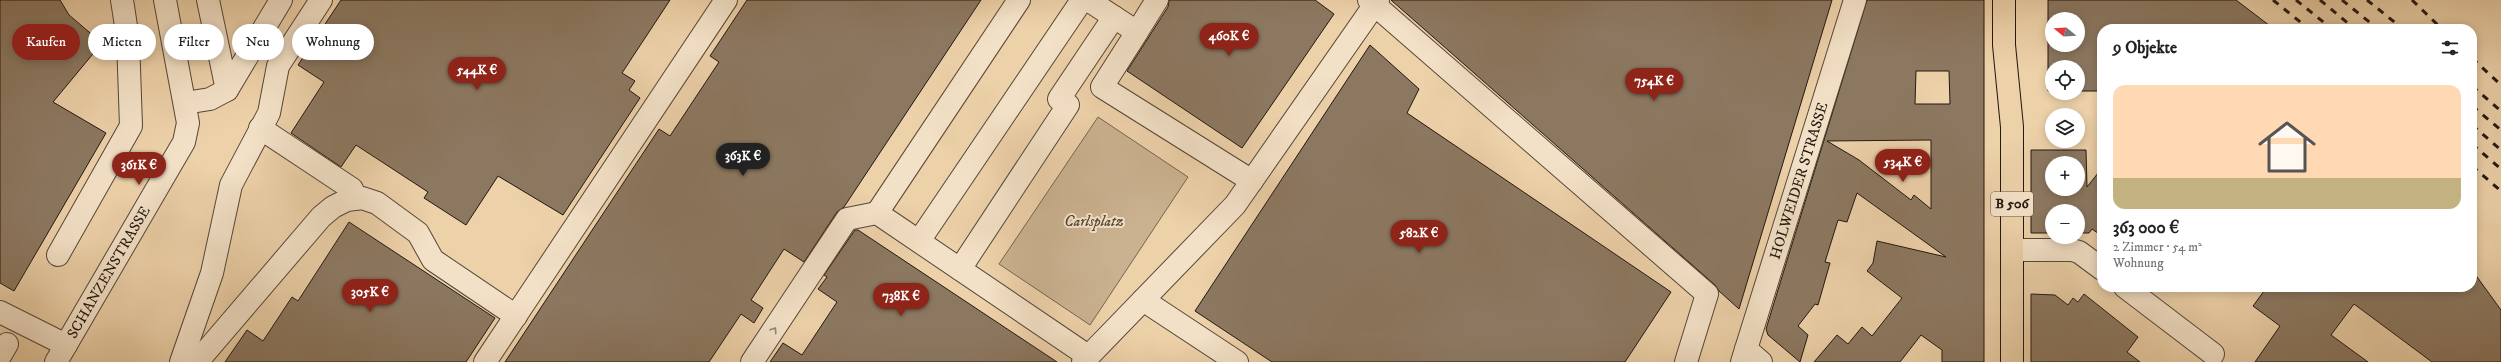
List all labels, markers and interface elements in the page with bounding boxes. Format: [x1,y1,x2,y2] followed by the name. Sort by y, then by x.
[2045,12,2085,52] north arrow
[2045,12,2085,244] map controls
[1196,23,1262,57] pin: 460K €
[12,24,80,60] chip: Kaufen
[88,24,156,60] chip: Mieten
[164,24,224,60] chip: Filter
[232,24,284,60] chip: Neu
[292,24,374,60] chip: Wohnung
[1209,28,1249,44] text: 460K €
[2113,37,2177,59] text: 9 Objekte
[2439,37,2461,59] icon: filters
[444,57,510,91] pin: 544K €
[2045,60,2085,100] button: locate
[457,62,497,78] text: 544K €
[1621,68,1687,102] pin: 754K €
[1634,73,1674,89] text: 754K €
[1765,99,1832,262] street label: HOLWEIDER STRASSE
[2045,108,2085,148] button: layers
[2251,111,2323,183] icon: home
[710,143,776,177] pin: 363K €
[725,148,761,164] text: 363K €
[1870,149,1936,183] pin: 534K €
[106,152,172,186] pin: 361K €
[1884,154,1922,170] text: 534K €
[2045,156,2085,196] button: +
[121,157,157,173] text: 361K €
[1991,192,2033,216] road number: B 506
[62,202,154,342] street label: SCHANZENSTRASSE
[2045,204,2085,244] button: −
[1064,212,1124,231] park label: Carlsplatz
[2113,217,2179,239] text: 363 000 €
[1386,220,1452,254] pin: 582K €
[1400,225,1438,241] text: 582K €
[2113,239,2202,255] text: 2 Zimmer · 54 m²
[2113,255,2163,271] text: Wohnung
[337,279,403,313] pin: 305K €
[868,283,934,317] pin: 738K €
[351,284,389,300] text: 305K €
[882,288,920,304] text: 738K €
[769,327,776,334] one-way arrow

